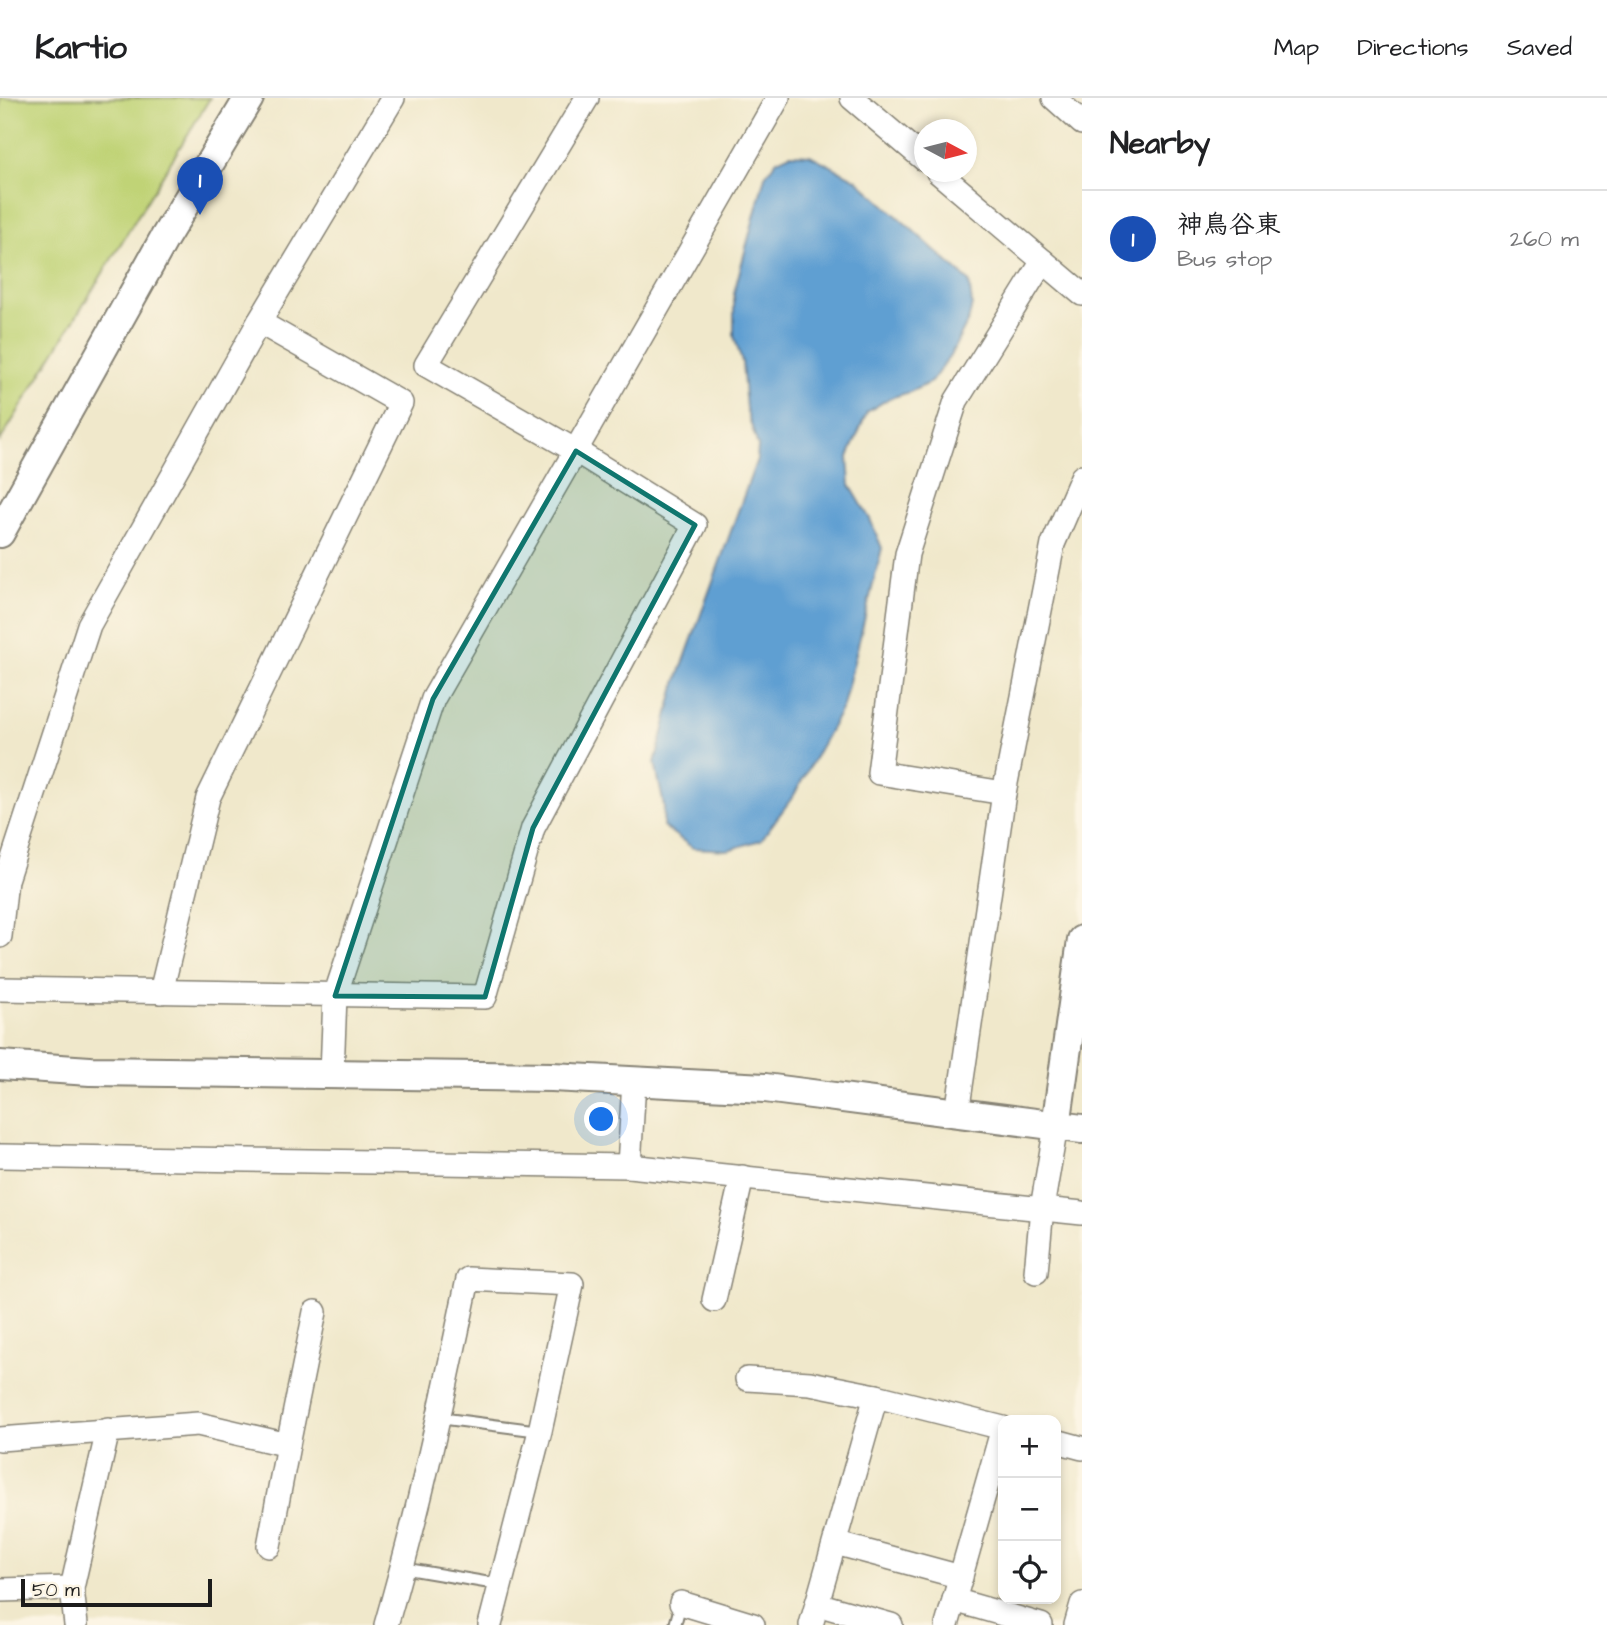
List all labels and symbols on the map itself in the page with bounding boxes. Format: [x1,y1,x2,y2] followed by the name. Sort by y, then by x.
[914,119,977,182] north arrow
[177,157,223,215] pin: 1
[584,1102,618,1136] your location
[21,1576,212,1608] scale bar

